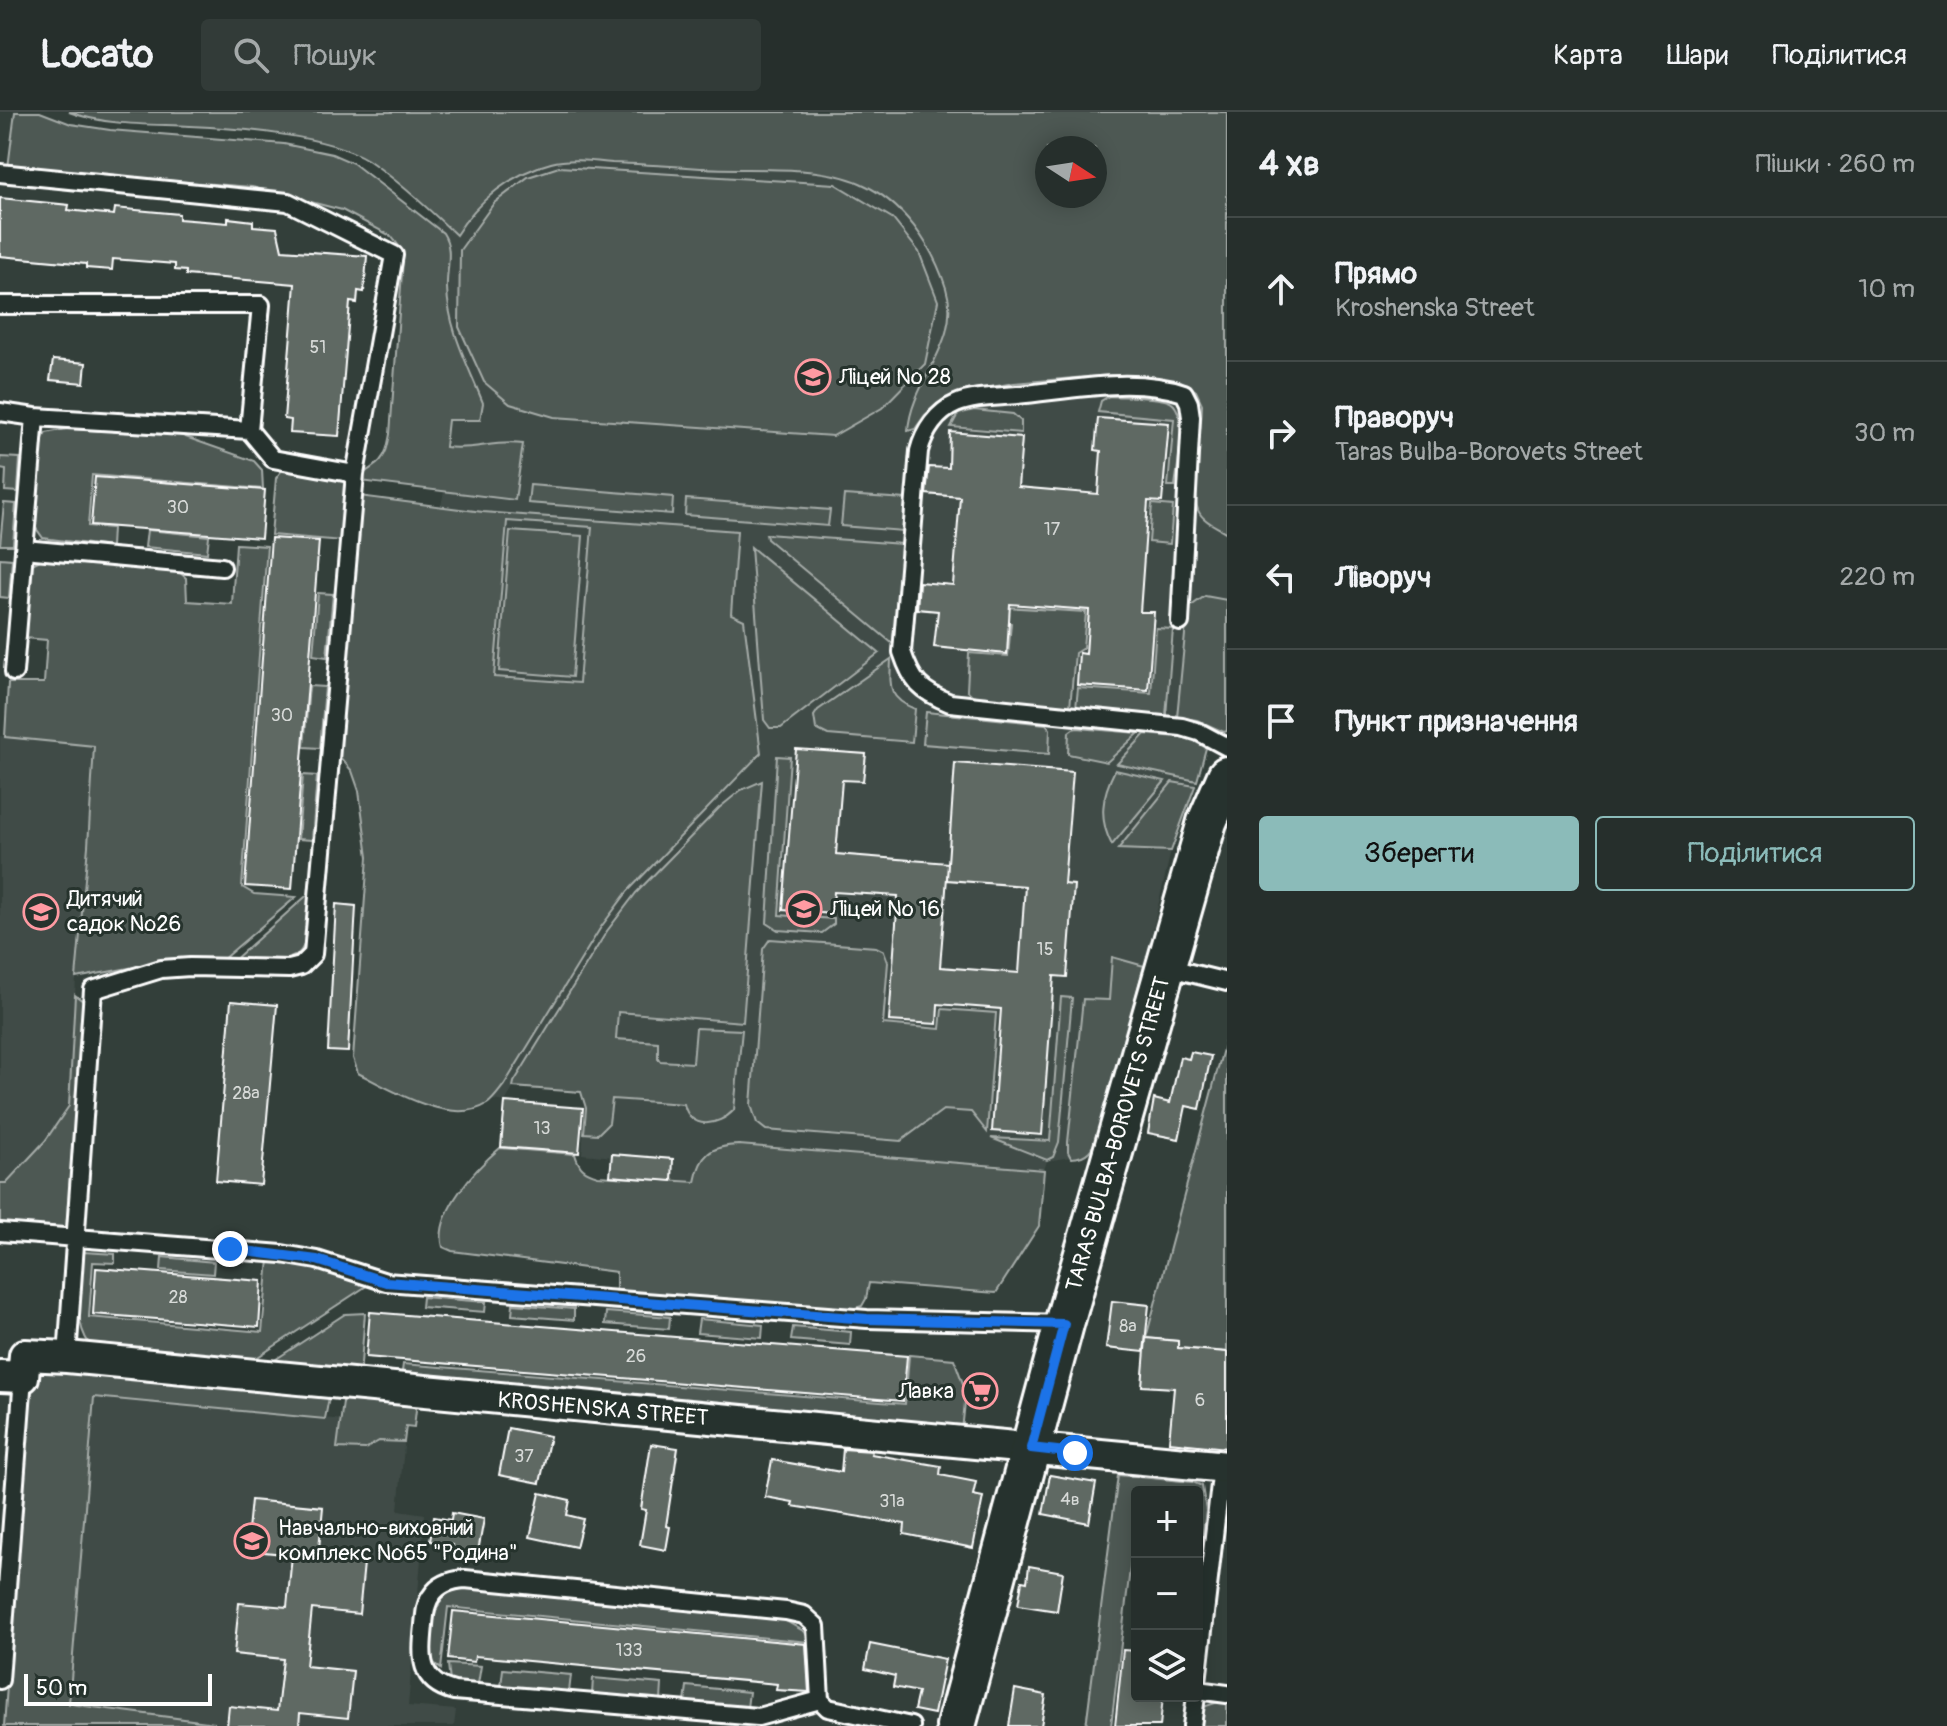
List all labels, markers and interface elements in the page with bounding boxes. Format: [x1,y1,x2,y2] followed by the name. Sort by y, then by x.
[201,19,761,91] search box
[40,31,153,79] text: Locato
[229,33,273,77] icon: search
[293,37,377,74] text: Пошук
[1553,38,1623,73] text: Карта
[1667,38,1728,73] text: Шари
[1772,38,1907,73] text: Поділитися
[1035,136,1107,208] north arrow
[1259,143,1320,186] text: 4 хв
[1756,148,1915,180] text: Пішки · 260 m
[1335,255,1417,292] text: Прямо
[1259,267,1303,311] icon: ahead
[1858,273,1915,305] text: 10 m
[1335,292,1534,324] text: Kroshenska Street
[310,336,326,359] house number: 51
[794,358,832,396] school or university icon: Ліцей № 28
[838,363,951,391] place label: Ліцей № 28
[1335,399,1454,436] text: Праворуч
[1259,411,1303,455] icon: right
[1854,417,1915,449] text: 30 m
[1335,436,1643,468] text: Taras Bulba-Borovets Street
[167,496,189,519] house number: 30
[1044,518,1061,541] house number: 17
[1259,555,1303,599] icon: left
[1335,559,1431,596] text: Ліворуч
[1839,561,1915,593] text: 220 m
[1259,699,1303,743] icon: arrive
[1335,703,1578,740] text: Пункт призначення
[271,704,293,727] house number: 30
[1259,816,1579,891] button: Зберегти
[1595,816,1915,891] button: Поділитися
[66,885,181,938] place label: Дитячий садок №26
[785,890,823,928] school or university icon: Ліцей № 16
[22,893,60,931] school or university icon: Дитячий садок №26
[829,895,940,923] place label: Ліцей № 16
[1037,938,1053,961] house number: 15
[1060,973,1176,1295] street label: TARAS BULBA-BOROVETS STREET
[232,1082,260,1105] house number: 28а
[533,1117,551,1140] house number: 13
[212,1231,248,1267] route end
[168,1286,188,1309] house number: 28
[1119,1315,1137,1338] house number: 8а
[626,1345,646,1368] house number: 26
[961,1372,999,1410] supermarket icon: Лавка
[897,1377,954,1405] place label: Лавка
[496,1386,710,1432] street label: KROSHENSKA STREET
[1195,1389,1205,1412] house number: 6
[1057,1435,1093,1471] route start
[514,1445,534,1468] house number: 37
[1131,1486,1203,1702] map controls
[1131,1486,1203,1558] button: +
[1060,1488,1080,1511] house number: 4в
[879,1490,905,1513] house number: 31а
[278,1514,518,1567] place label: Навчально-виховний комплекс №65 "Родина"
[233,1522,271,1560] school or university icon: Навчально-виховний комплекс №65 "Родина"
[1131,1558,1203,1630] button: −
[1131,1630,1203,1702] button: layers
[615,1639,643,1662] house number: 133
[24,1670,212,1706] scale bar
[36,1674,87,1702] text: 50 m

